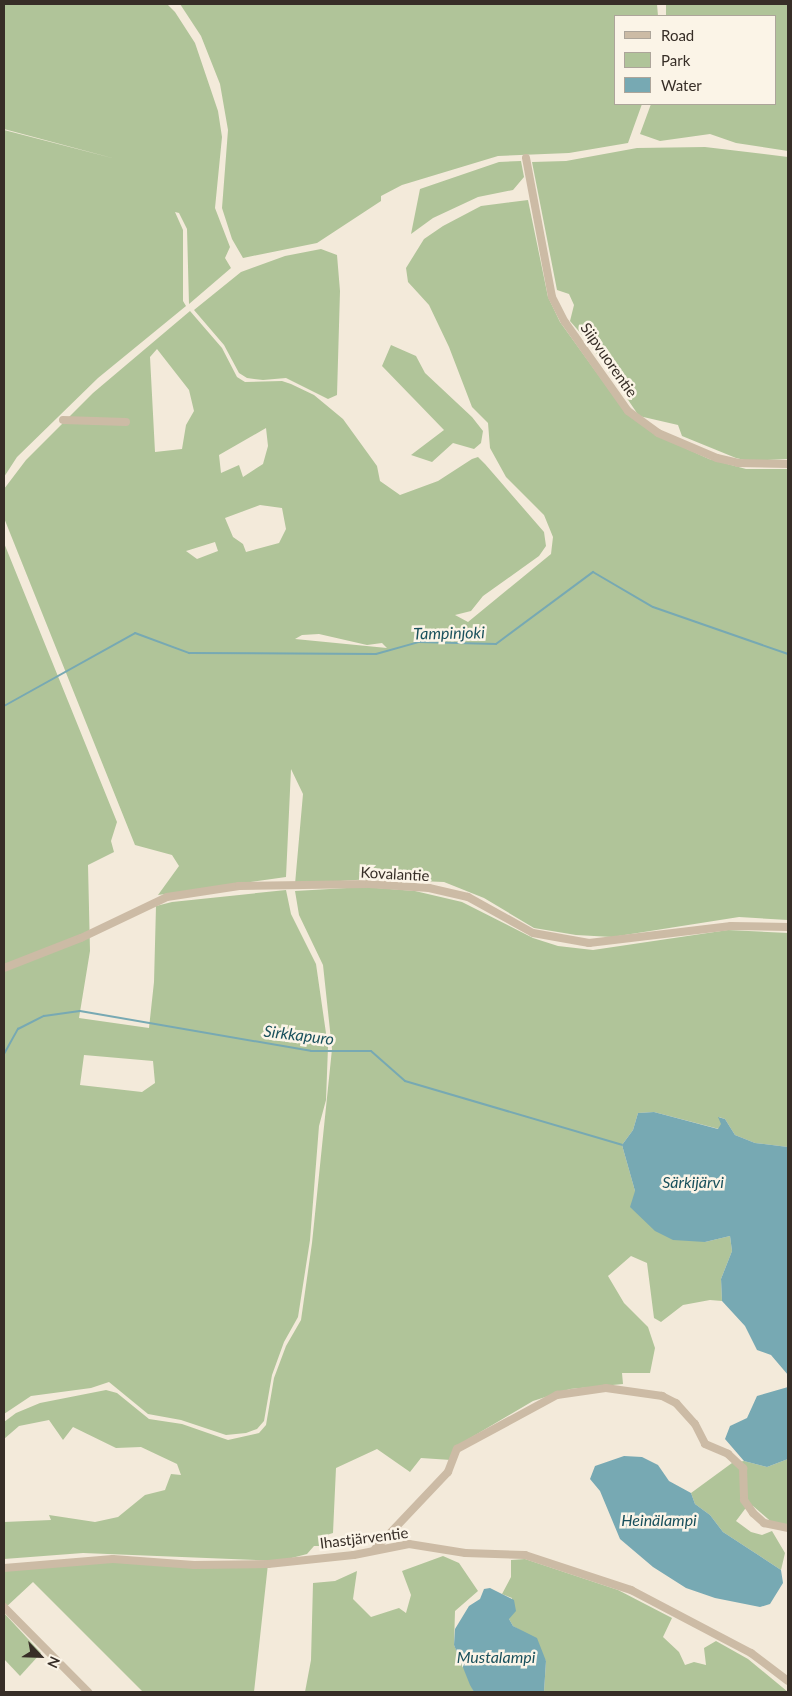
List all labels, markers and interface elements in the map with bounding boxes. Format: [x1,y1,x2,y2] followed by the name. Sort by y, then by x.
[614,15,777,105] legend
[661,26,694,44] text: Road
[661,51,690,69] text: Park
[661,76,702,94] text: Water
[577,319,641,401] street label: Siipvuorentie
[413,623,485,643] water label: Tampinjoki
[360,863,430,885] street label: Kovalantie
[263,1021,335,1049] water label: Sirkkapuro
[662,1172,724,1192] water label: Särkijärvi
[621,1510,697,1530] water label: Heinälampi
[319,1524,409,1552] street label: Ihastjärventie
[15,1631,65,1681] north arrow
[457,1647,535,1667] water label: Mustalampi
[44,1654,64,1671] text: N

